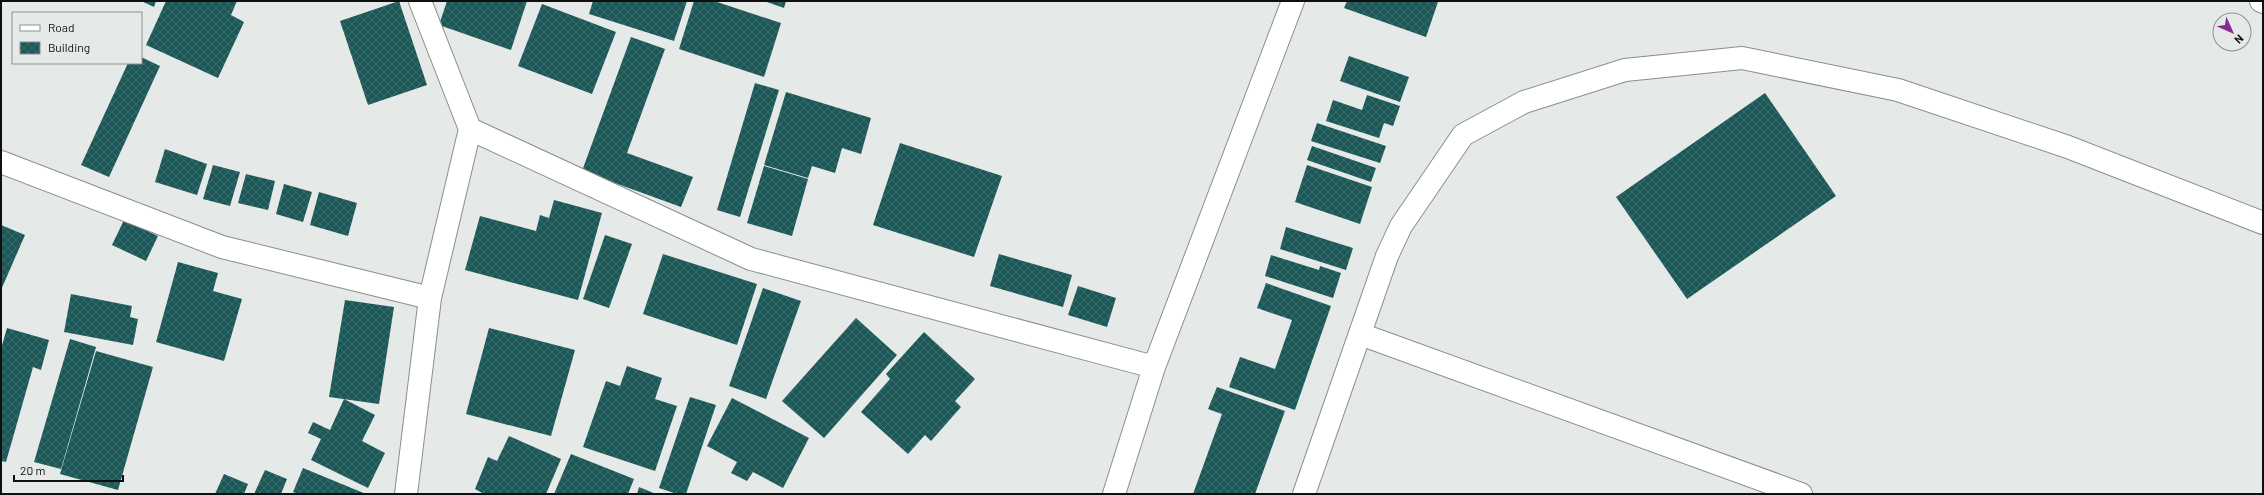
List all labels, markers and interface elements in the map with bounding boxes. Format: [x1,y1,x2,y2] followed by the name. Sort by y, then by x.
[12,12,142,64] legend
[2212,12,2252,52] north arrow
[48,20,75,34] text: Road
[2232,32,2247,47] text: N
[48,40,90,54] text: Building
[14,457,123,483] scale bar
[20,463,46,477] text: 20 m

